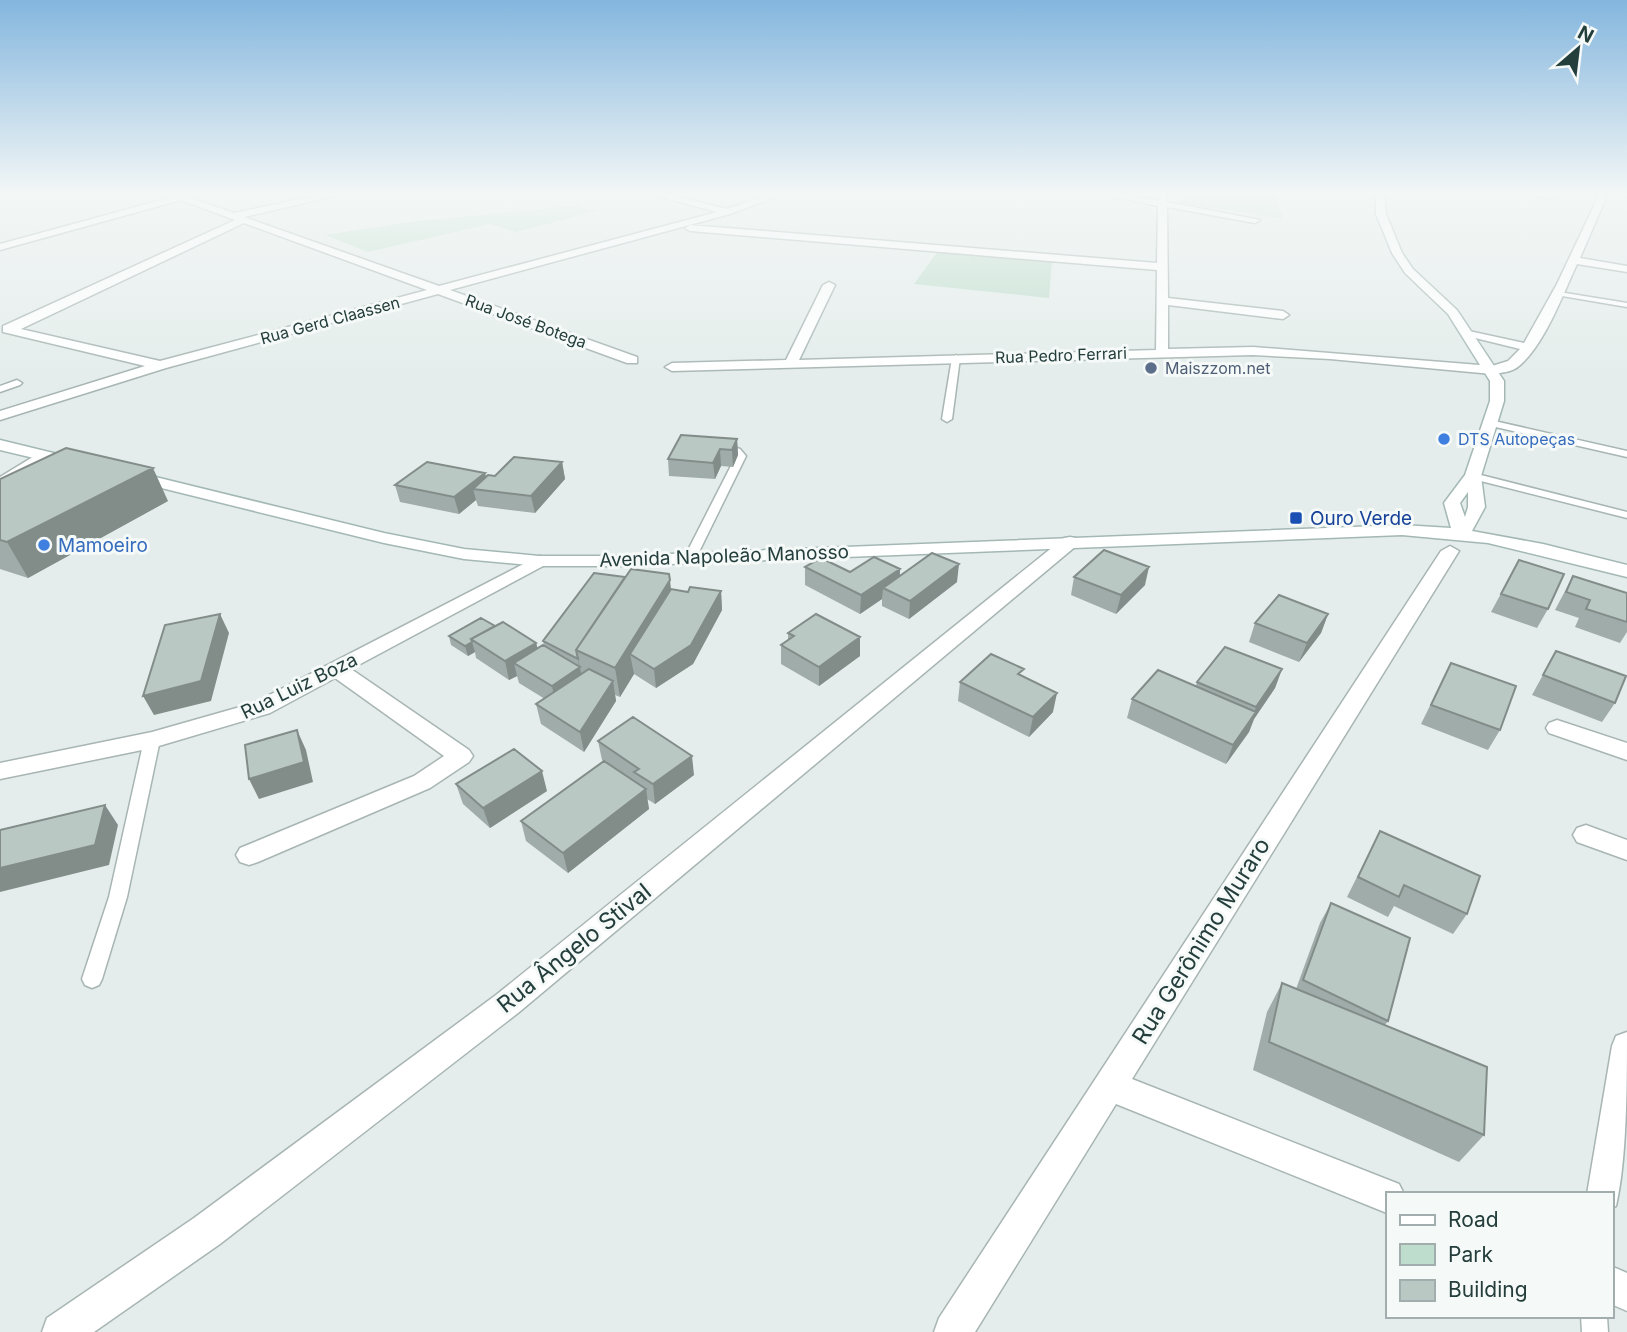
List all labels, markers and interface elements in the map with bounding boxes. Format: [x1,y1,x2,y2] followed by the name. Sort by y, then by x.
[1543,14,1613,84] north arrow
[1574,21,1598,48] text: N
[463,290,589,352] street label: Rua José Botega
[258,292,402,348] street label: Rua Gerd Claassen
[995,343,1127,367] street label: Rua Pedro Ferrari
[1165,358,1270,378] place label: Maiszzom.net
[1143,360,1159,376] marker: Maiszzom.net
[1458,429,1575,449] place label: DTS Autopeças
[1436,431,1452,447] marker: DTS Autopeças
[1310,507,1412,530] place label: Ouro Verde
[1288,510,1304,526] marker: Ouro Verde
[58,534,148,557] place label: Mamoeiro
[36,537,52,553] marker: Mamoeiro
[599,540,849,572] street label: Avenida Napoleão Manosso
[237,648,361,724] street label: Rua Luiz Boza
[1126,833,1276,1049] street label: Rua Gerônimo Muraro
[491,877,657,1019] street label: Rua Ângelo Stival
[1386,1192,1613,1318] legend
[1448,1207,1499,1232] text: Road
[1448,1242,1493,1267] text: Park
[1448,1277,1528,1302] text: Building

